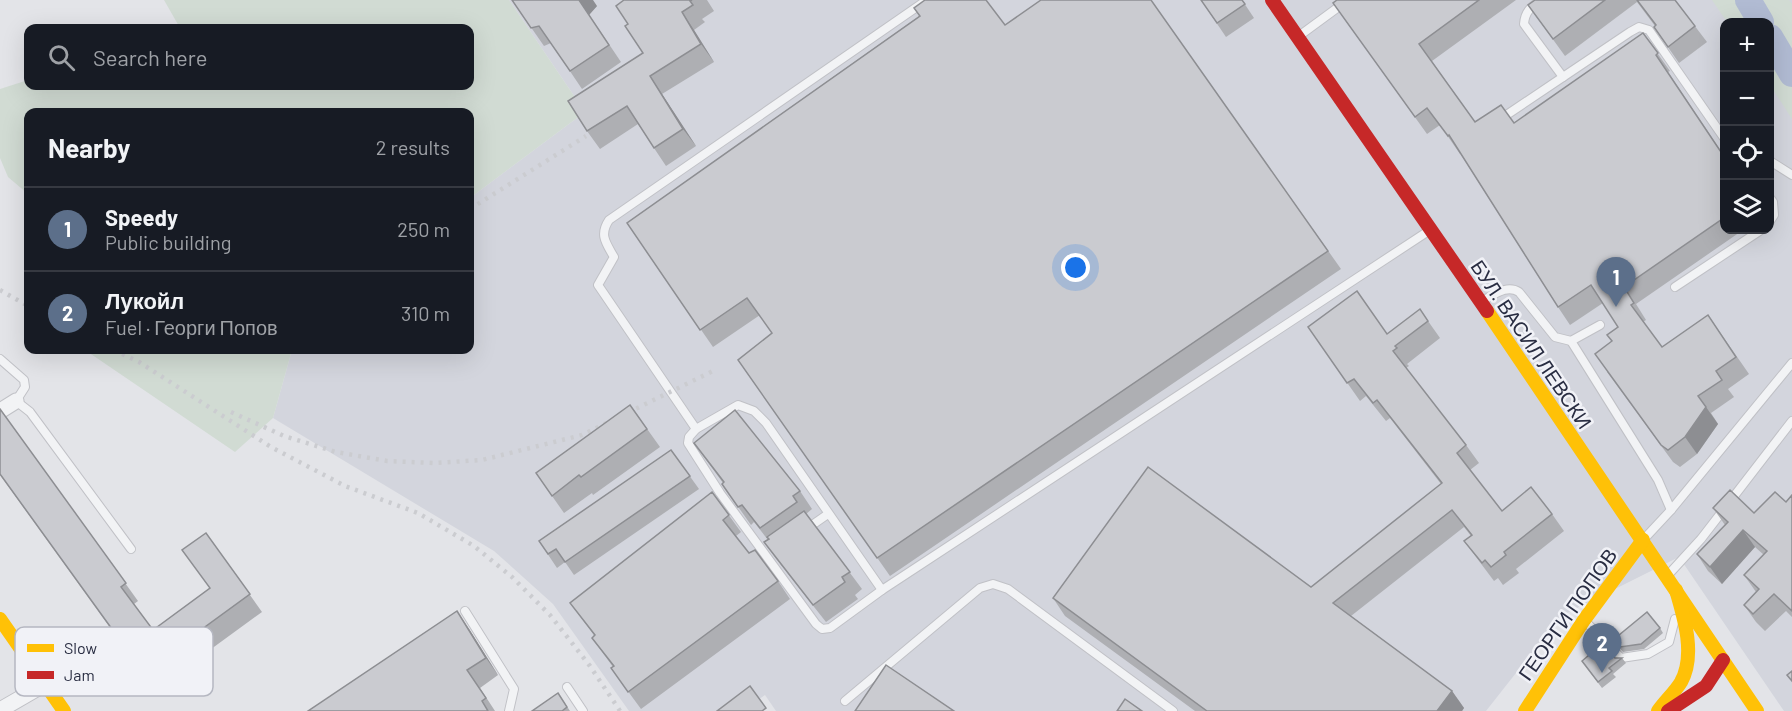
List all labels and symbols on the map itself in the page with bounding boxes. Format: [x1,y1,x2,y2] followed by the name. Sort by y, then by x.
[1061,253,1090,282] your location
[1467,255,1597,433] street label: БУЛ. ВАСИЛ ЛЕВСКИ
[1596,258,1636,307] pin: 1
[1513,543,1621,685] street label: ГЕОРГИ ПОПОВ
[1582,624,1622,673] pin: 2
[15,627,213,696] legend
[64,638,97,657] text: Slow
[64,665,95,684] text: Jam

